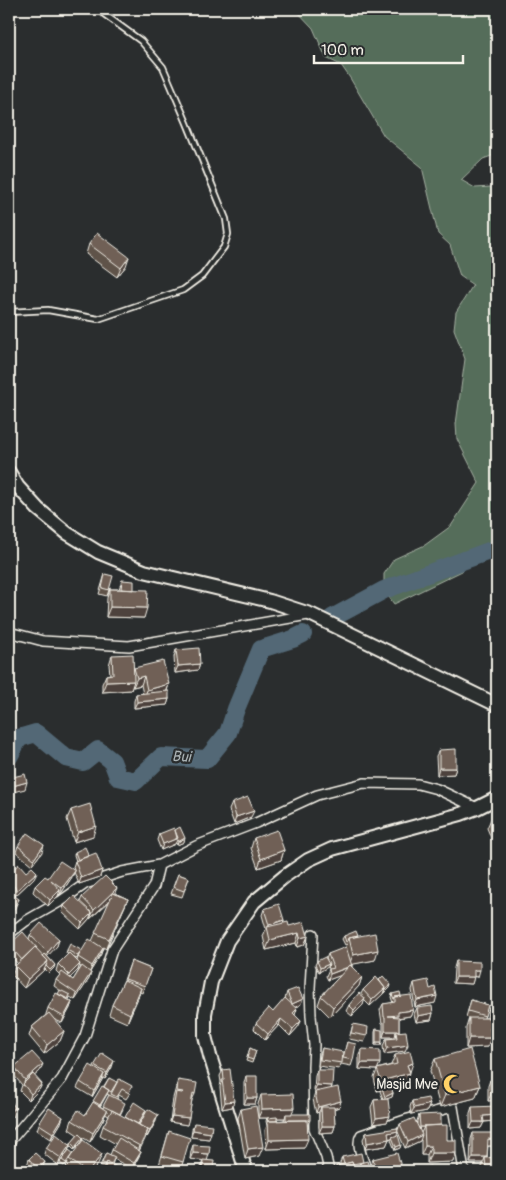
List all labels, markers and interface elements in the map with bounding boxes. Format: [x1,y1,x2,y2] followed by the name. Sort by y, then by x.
[314,32,462,64] scale bar
[321,41,364,60] text: 100 m
[171,747,193,767] water label: Bui
[442,1073,464,1095] mosque icon: Masjid Mve
[376,1076,438,1093] place label: Masjid Mve

